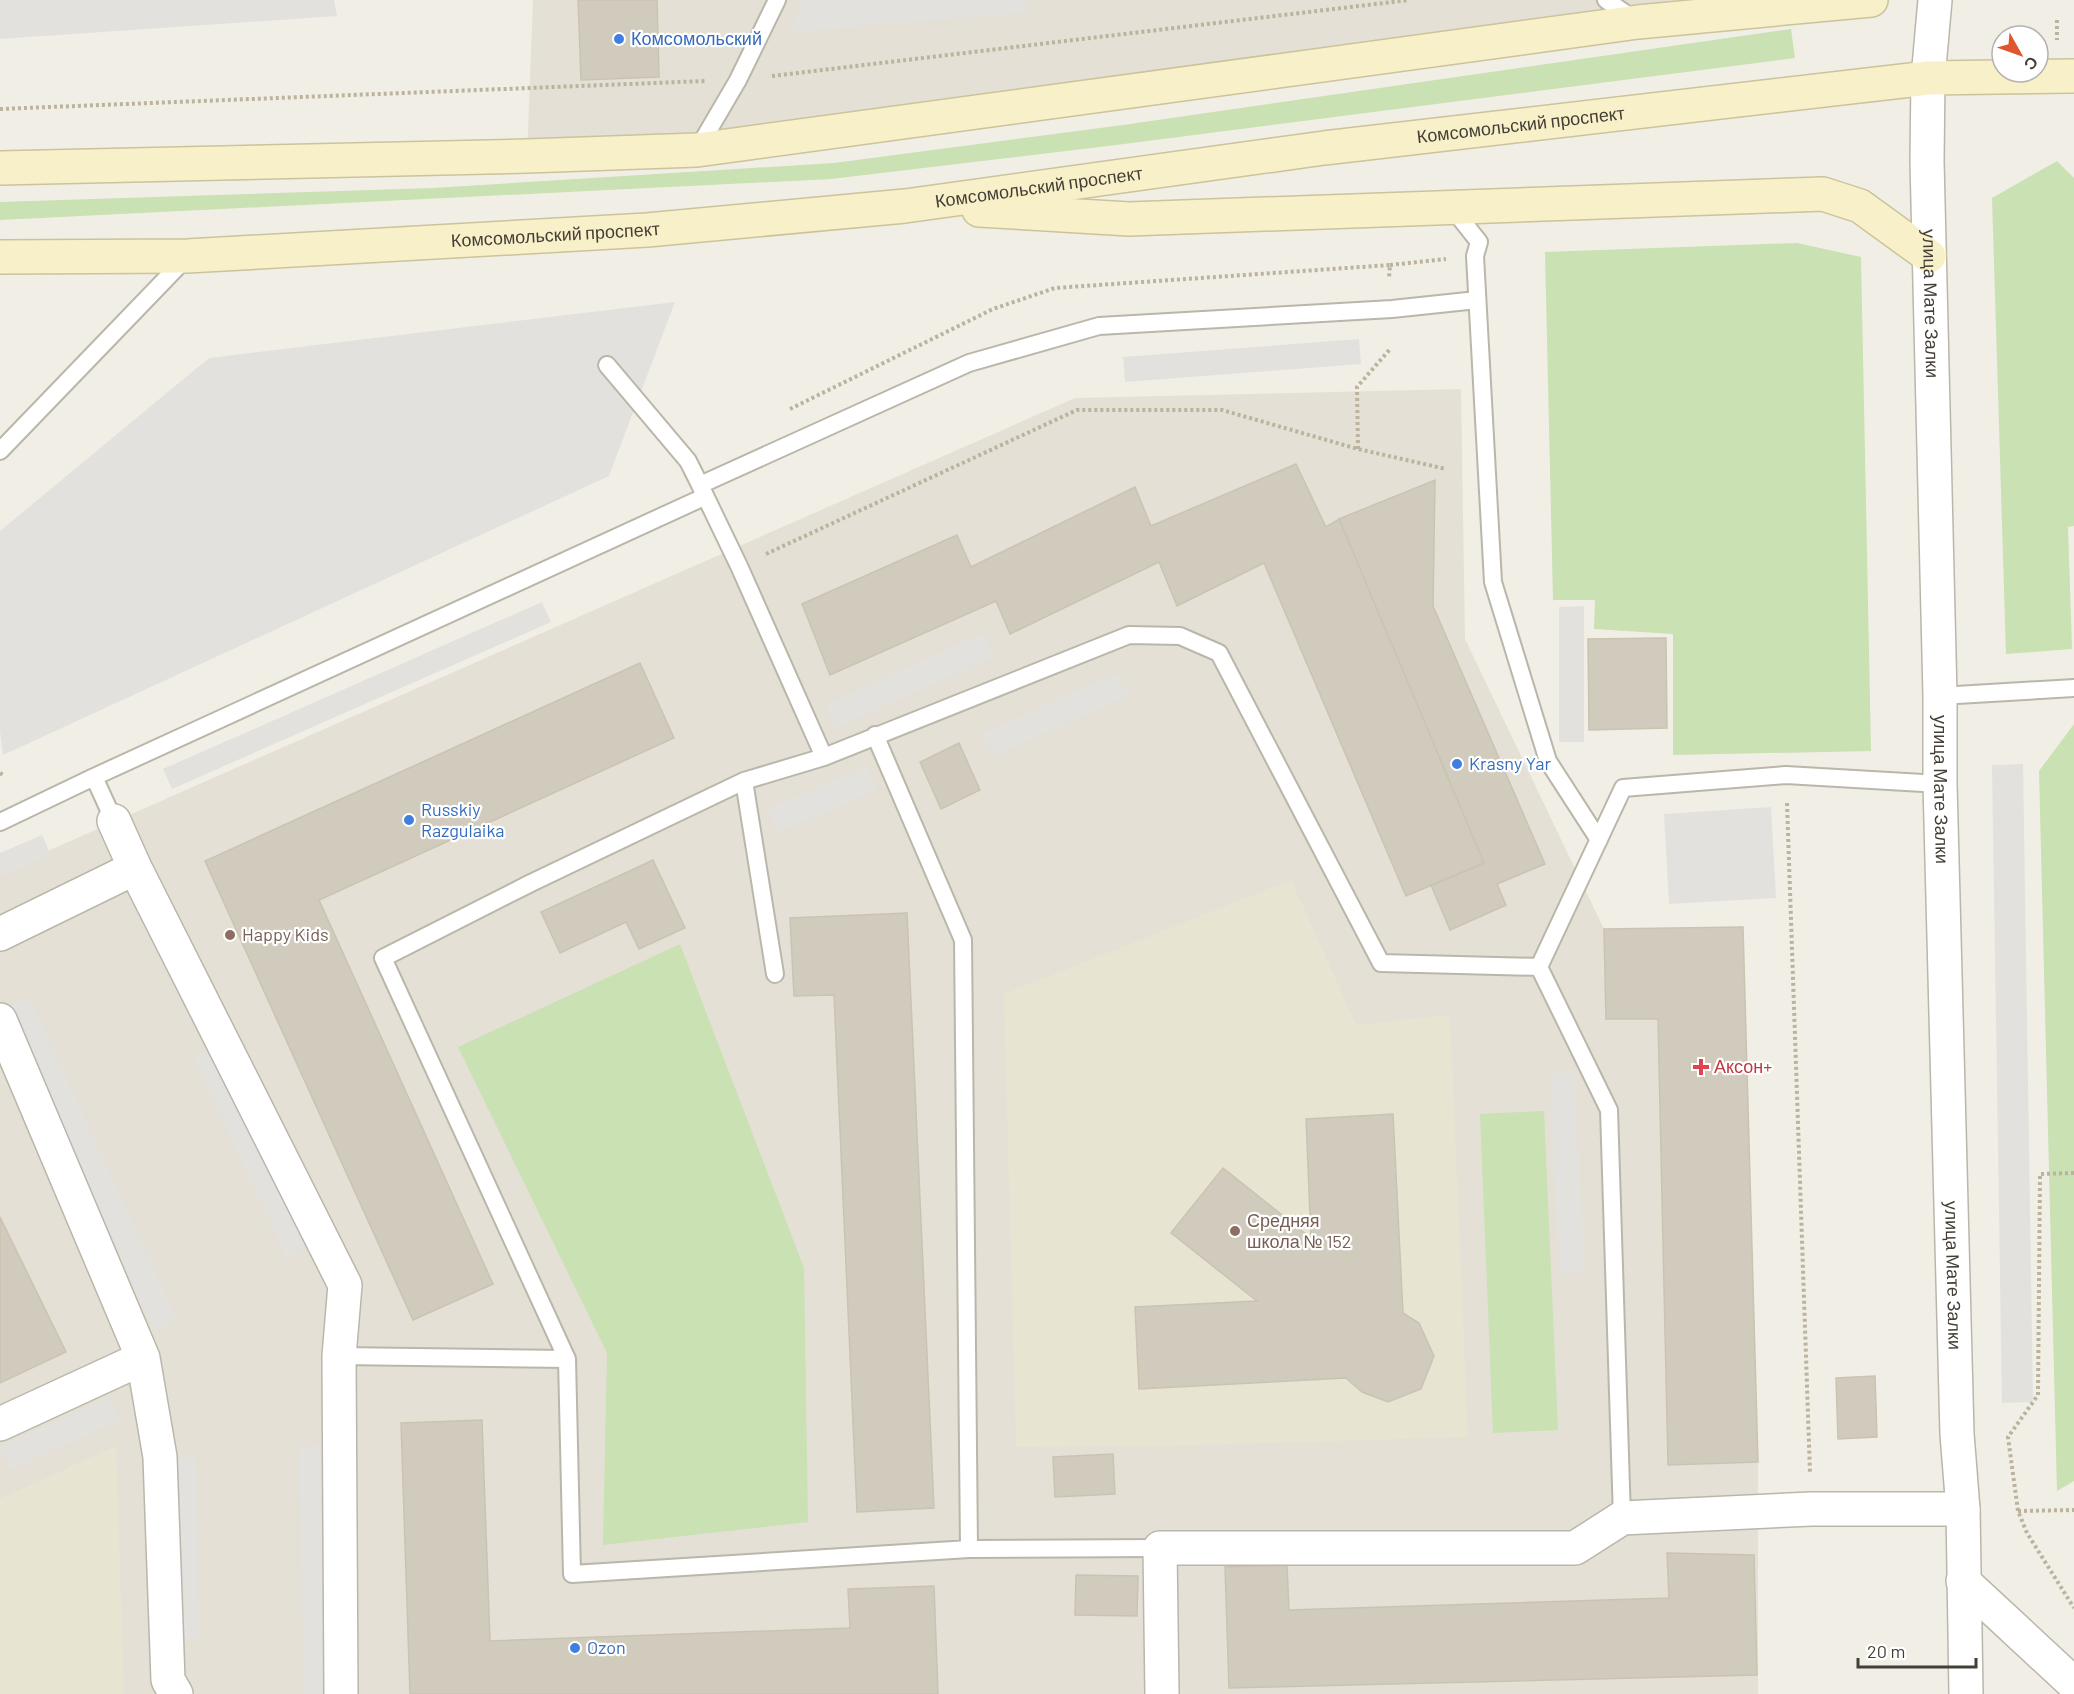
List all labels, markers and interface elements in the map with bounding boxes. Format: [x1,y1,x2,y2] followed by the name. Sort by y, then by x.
[1990,24,2050,84] north arrow
[631,27,762,49] place label: Комсомольский
[612,32,626,46] marker: Комсомольский
[2021,53,2043,75] text: С
[1415,101,1626,147] street label: Комсомольский проспект
[933,161,1144,212] street label: Комсомольский проспект
[450,217,661,251] street label: Комсомольский проспект
[1919,229,1944,378] street label: улица Мате Залки
[1930,715,1954,864] street label: улица Мате Залки
[1469,752,1551,774] place label: Krasny Yar
[1450,757,1464,771] marker: Krasny Yar
[421,798,504,841] place label: Russkiy Razgulaika
[402,813,416,827] marker: Russkiy Razgulaika
[242,923,329,945] place label: Happy Kids
[223,928,237,942] marker: Happy Kids
[1714,1055,1772,1077] place label: Аксон+
[1692,1058,1710,1076] marker: Аксон+
[1941,1201,1967,1350] street label: улица Мате Залки
[1247,1209,1351,1252] place label: Средняя школа № 152
[1228,1224,1242,1238] marker: Средняя школа № 152
[1858,1631,1976,1669] scale bar
[587,1636,626,1658] place label: Ozon
[1867,1640,1905,1662] text: 20 m
[568,1641,582,1655] marker: Ozon

